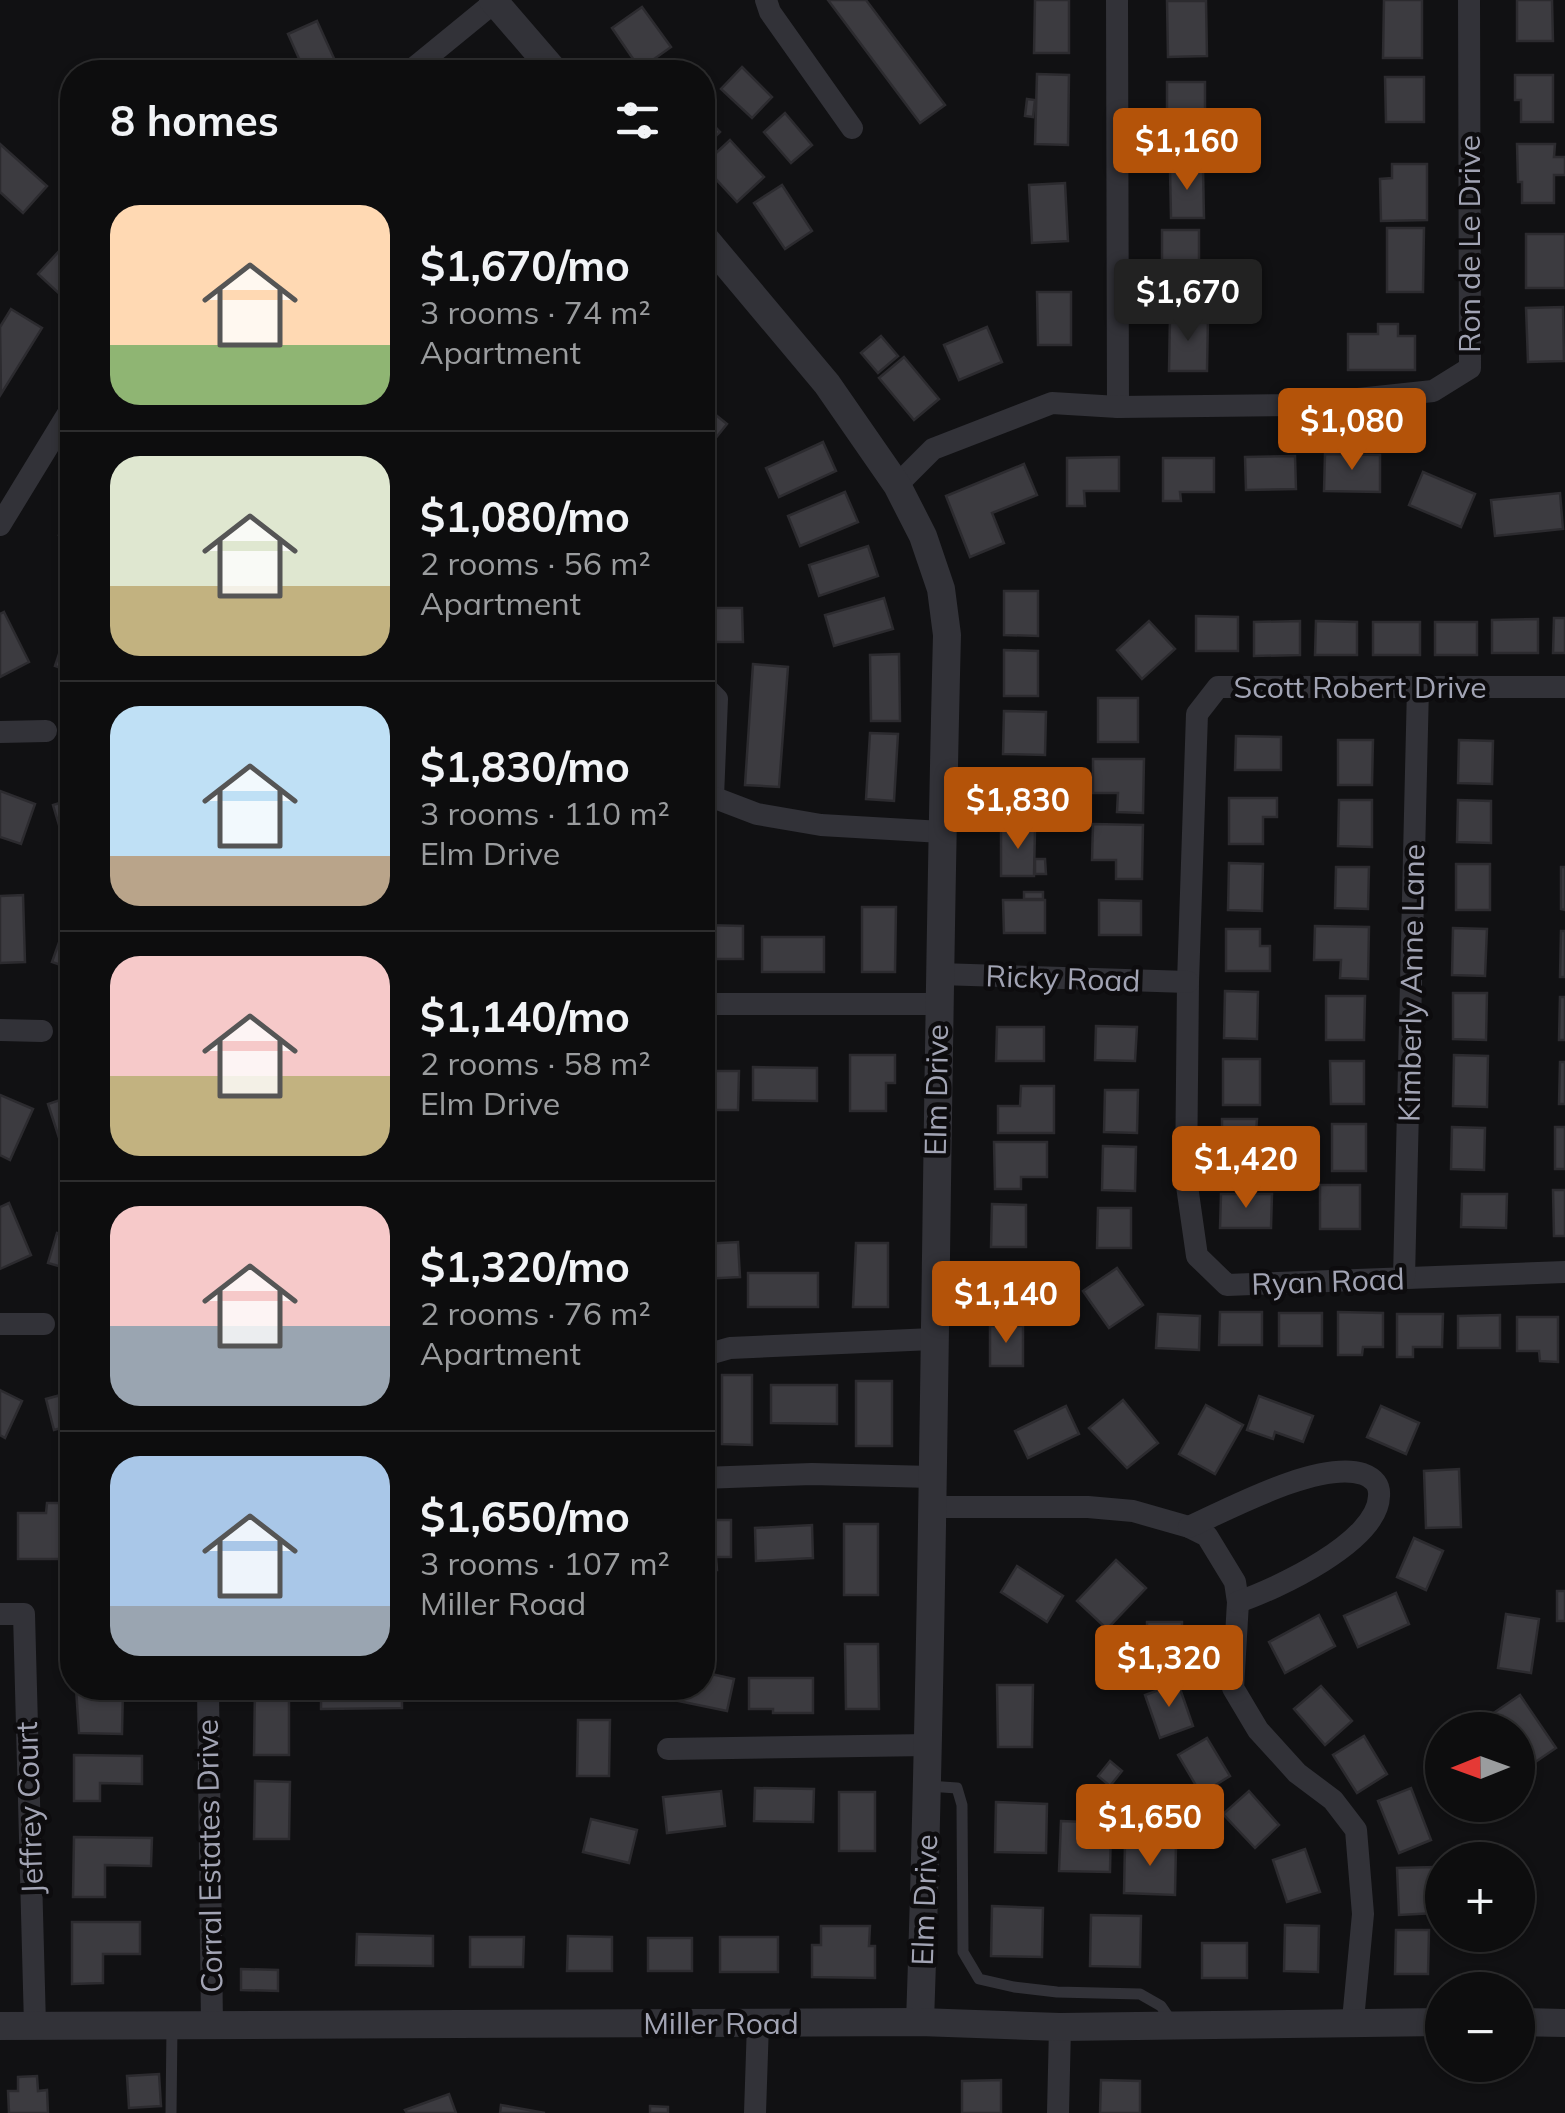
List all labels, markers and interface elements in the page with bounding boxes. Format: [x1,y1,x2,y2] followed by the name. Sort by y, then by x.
[610,93,665,148] icon: filters
[110,94,279,147] text: 8 homes
[1106,108,1268,193] pin: $1,160
[1135,120,1239,160] text: $1,160
[1450,135,1488,353] street label: Ron de Le Drive
[420,239,630,292] text: $1,670/mo
[190,245,310,365] icon: home
[1107,259,1269,344] pin: $1,670
[1136,271,1240,311] text: $1,670
[420,292,651,332] text: 3 rooms · 74 m²
[420,332,581,372] text: Apartment
[1271,388,1433,473] pin: $1,080
[1300,400,1404,440] text: $1,080
[420,490,630,543] text: $1,080/mo
[190,496,310,616] icon: home
[420,543,651,583] text: 2 rooms · 56 m²
[420,583,581,623] text: Apartment
[1233,668,1487,706] street label: Scott Robert Drive
[420,740,630,793] text: $1,830/mo
[190,746,310,866] icon: home
[937,767,1099,852] pin: $1,830
[966,779,1070,819] text: $1,830
[420,793,670,833] text: 3 rooms · 110 m²
[420,833,560,873] text: Elm Drive
[1390,844,1432,1122] street label: Kimberly Anne Lane
[985,956,1141,1000] street label: Ricky Road
[420,990,630,1043] text: $1,140/mo
[190,996,310,1116] icon: home
[916,1024,956,1156] street label: Elm Drive
[420,1043,651,1083] text: 2 rooms · 58 m²
[420,1083,560,1123] text: Elm Drive
[1165,1126,1327,1211] pin: $1,420
[1194,1138,1298,1178] text: $1,420
[420,1240,630,1293] text: $1,320/mo
[190,1246,310,1366] icon: home
[1251,1259,1405,1303] street label: Ryan Road
[925,1261,1087,1346] pin: $1,140
[954,1273,1058,1313] text: $1,140
[420,1293,651,1333] text: 2 rooms · 76 m²
[420,1333,581,1373] text: Apartment
[420,1490,630,1543] text: $1,650/mo
[190,1496,310,1616] icon: home
[420,1543,670,1583] text: 3 rooms · 107 m²
[420,1583,586,1623] text: Miller Road
[1088,1625,1250,1710] pin: $1,320
[1117,1637,1221,1677] text: $1,320
[1425,1712,1535,1822] north arrow
[1425,1712,1535,2082] map controls
[188,1719,230,1993] street label: Corral Estates Drive
[7,1721,51,1895] street label: Jeffrey Court
[1069,1784,1231,1869] pin: $1,650
[1098,1796,1202,1836] text: $1,650
[903,1834,945,1966] street label: Elm Drive
[1425,1842,1535,1952] button: +
[1425,1972,1535,2082] button: −
[643,2004,799,2042] street label: Miller Road

